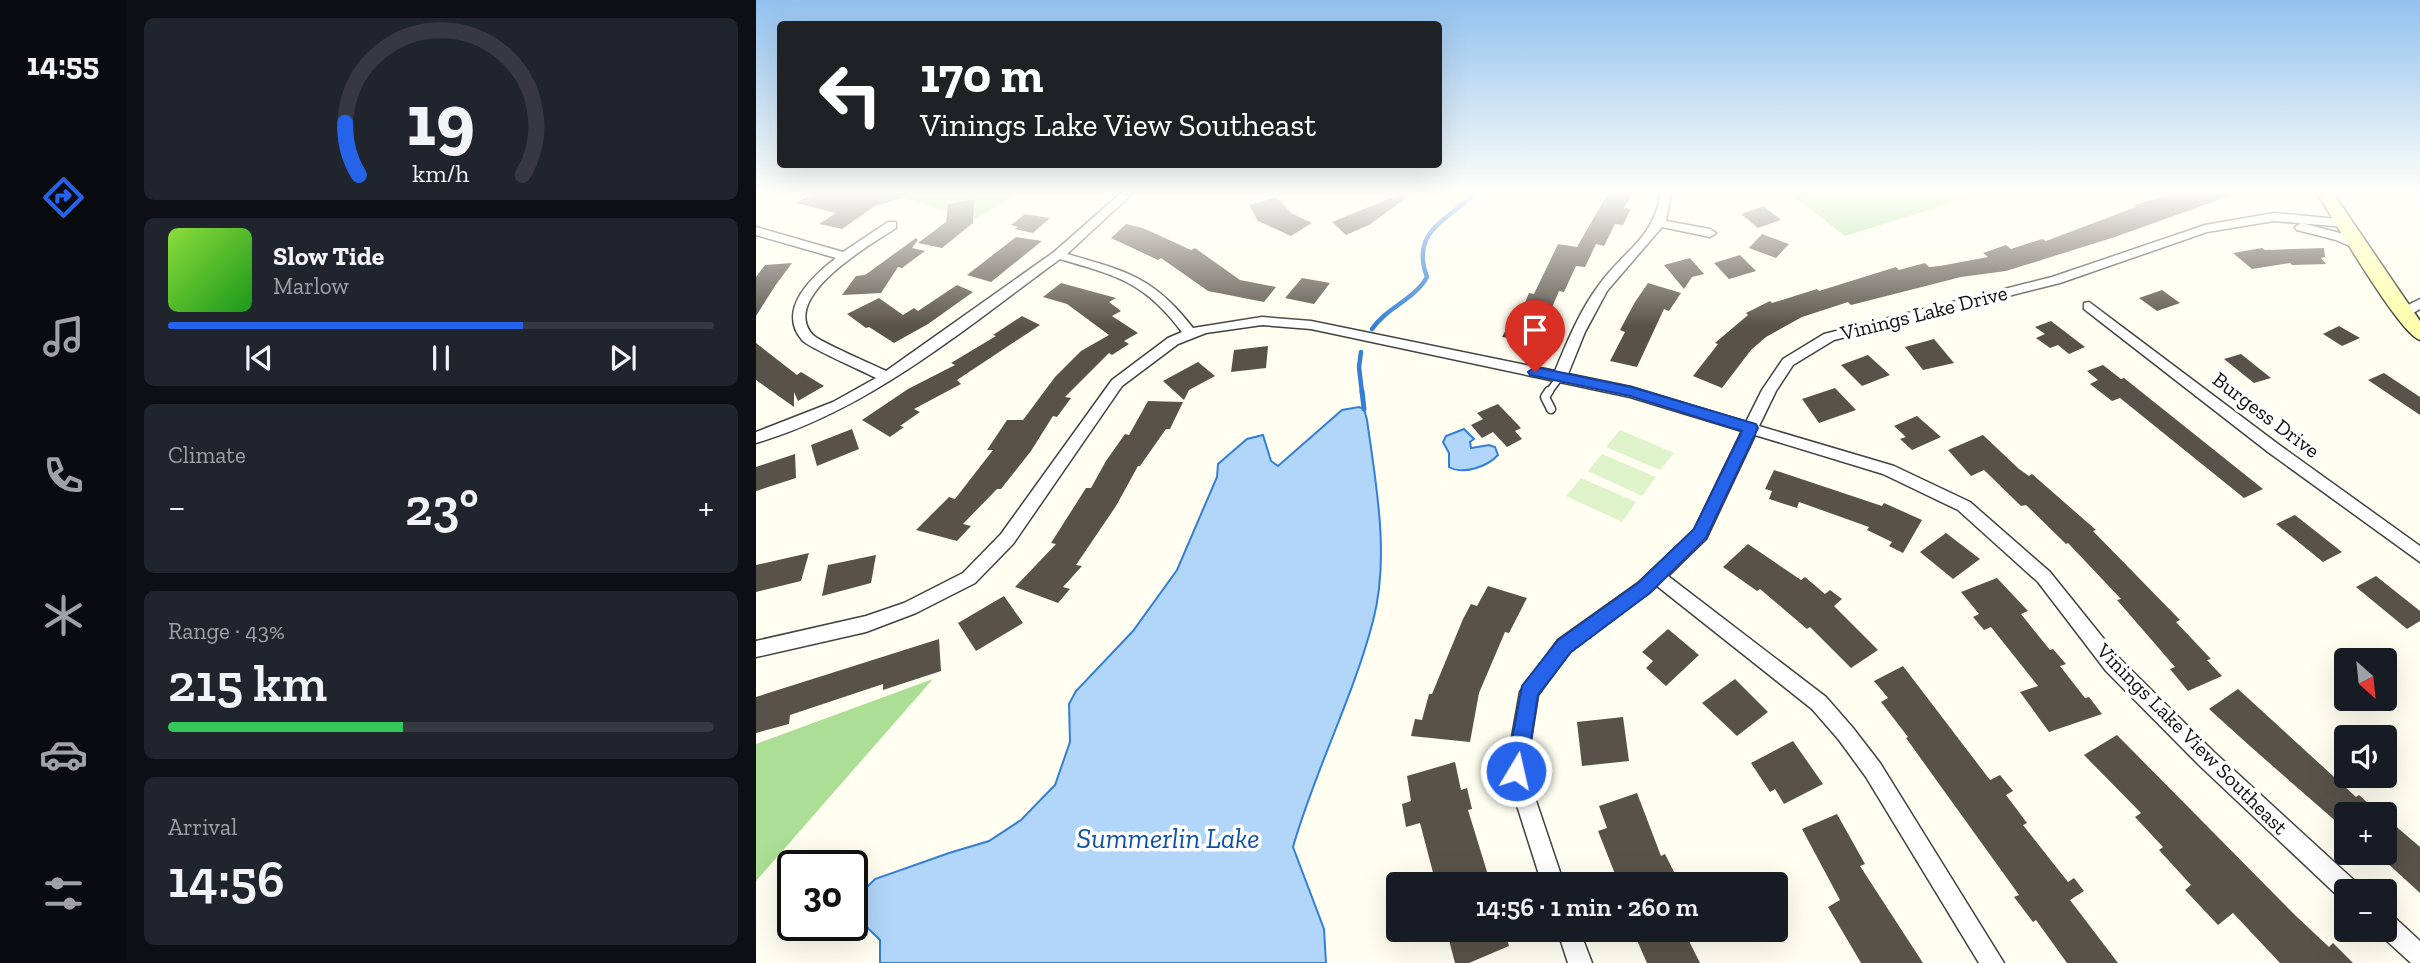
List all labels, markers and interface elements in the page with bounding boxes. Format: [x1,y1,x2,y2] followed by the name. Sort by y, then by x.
[27,45,99,83] text: 14:55
[920,46,1043,105] text: 170 m
[805,49,896,140] icon: left
[407,76,475,164] text: 19
[920,106,1316,144] text: Vinings Lake View Southeast
[412,158,470,188] text: km/h
[39,173,88,222] icon: directions
[273,240,384,272] text: Slow Tide
[273,272,349,300] text: Marlow
[1837,280,2010,346] street label: Vinings Lake Drive
[1505,300,1565,372] pin
[1516,311,1554,349] icon: arrive
[39,312,88,361] icon: music
[240,339,278,377] icon: previous
[422,339,460,377] icon: pause
[604,339,642,377] icon: next
[2208,366,2325,463] street label: Burgess Drive
[168,441,246,469] text: Climate
[39,451,88,500] icon: phone
[405,476,479,538] text: 23°
[168,484,186,530] text: −
[698,484,714,530] text: +
[39,591,88,640] icon: climate
[168,617,285,645] text: Range · 43%
[2091,637,2293,840] street label: Vinings Lake View Southeast
[2334,648,2398,710] north arrow
[2334,648,2397,942] map controls
[168,652,327,714] text: 215 km
[2334,725,2397,788] button: sound
[39,730,88,779] icon: car
[1479,734,1553,808] position arrow
[2334,802,2397,865] button: +
[168,813,237,841] text: Arrival
[1077,822,1259,855] water label: Summerlin Lake
[168,848,285,910] text: 14:56
[777,850,868,941] speed limit sign: 30
[39,869,88,918] icon: filters
[2334,879,2397,942] button: −
[1476,891,1698,923] text: 14:56 · 1 min · 260 m

